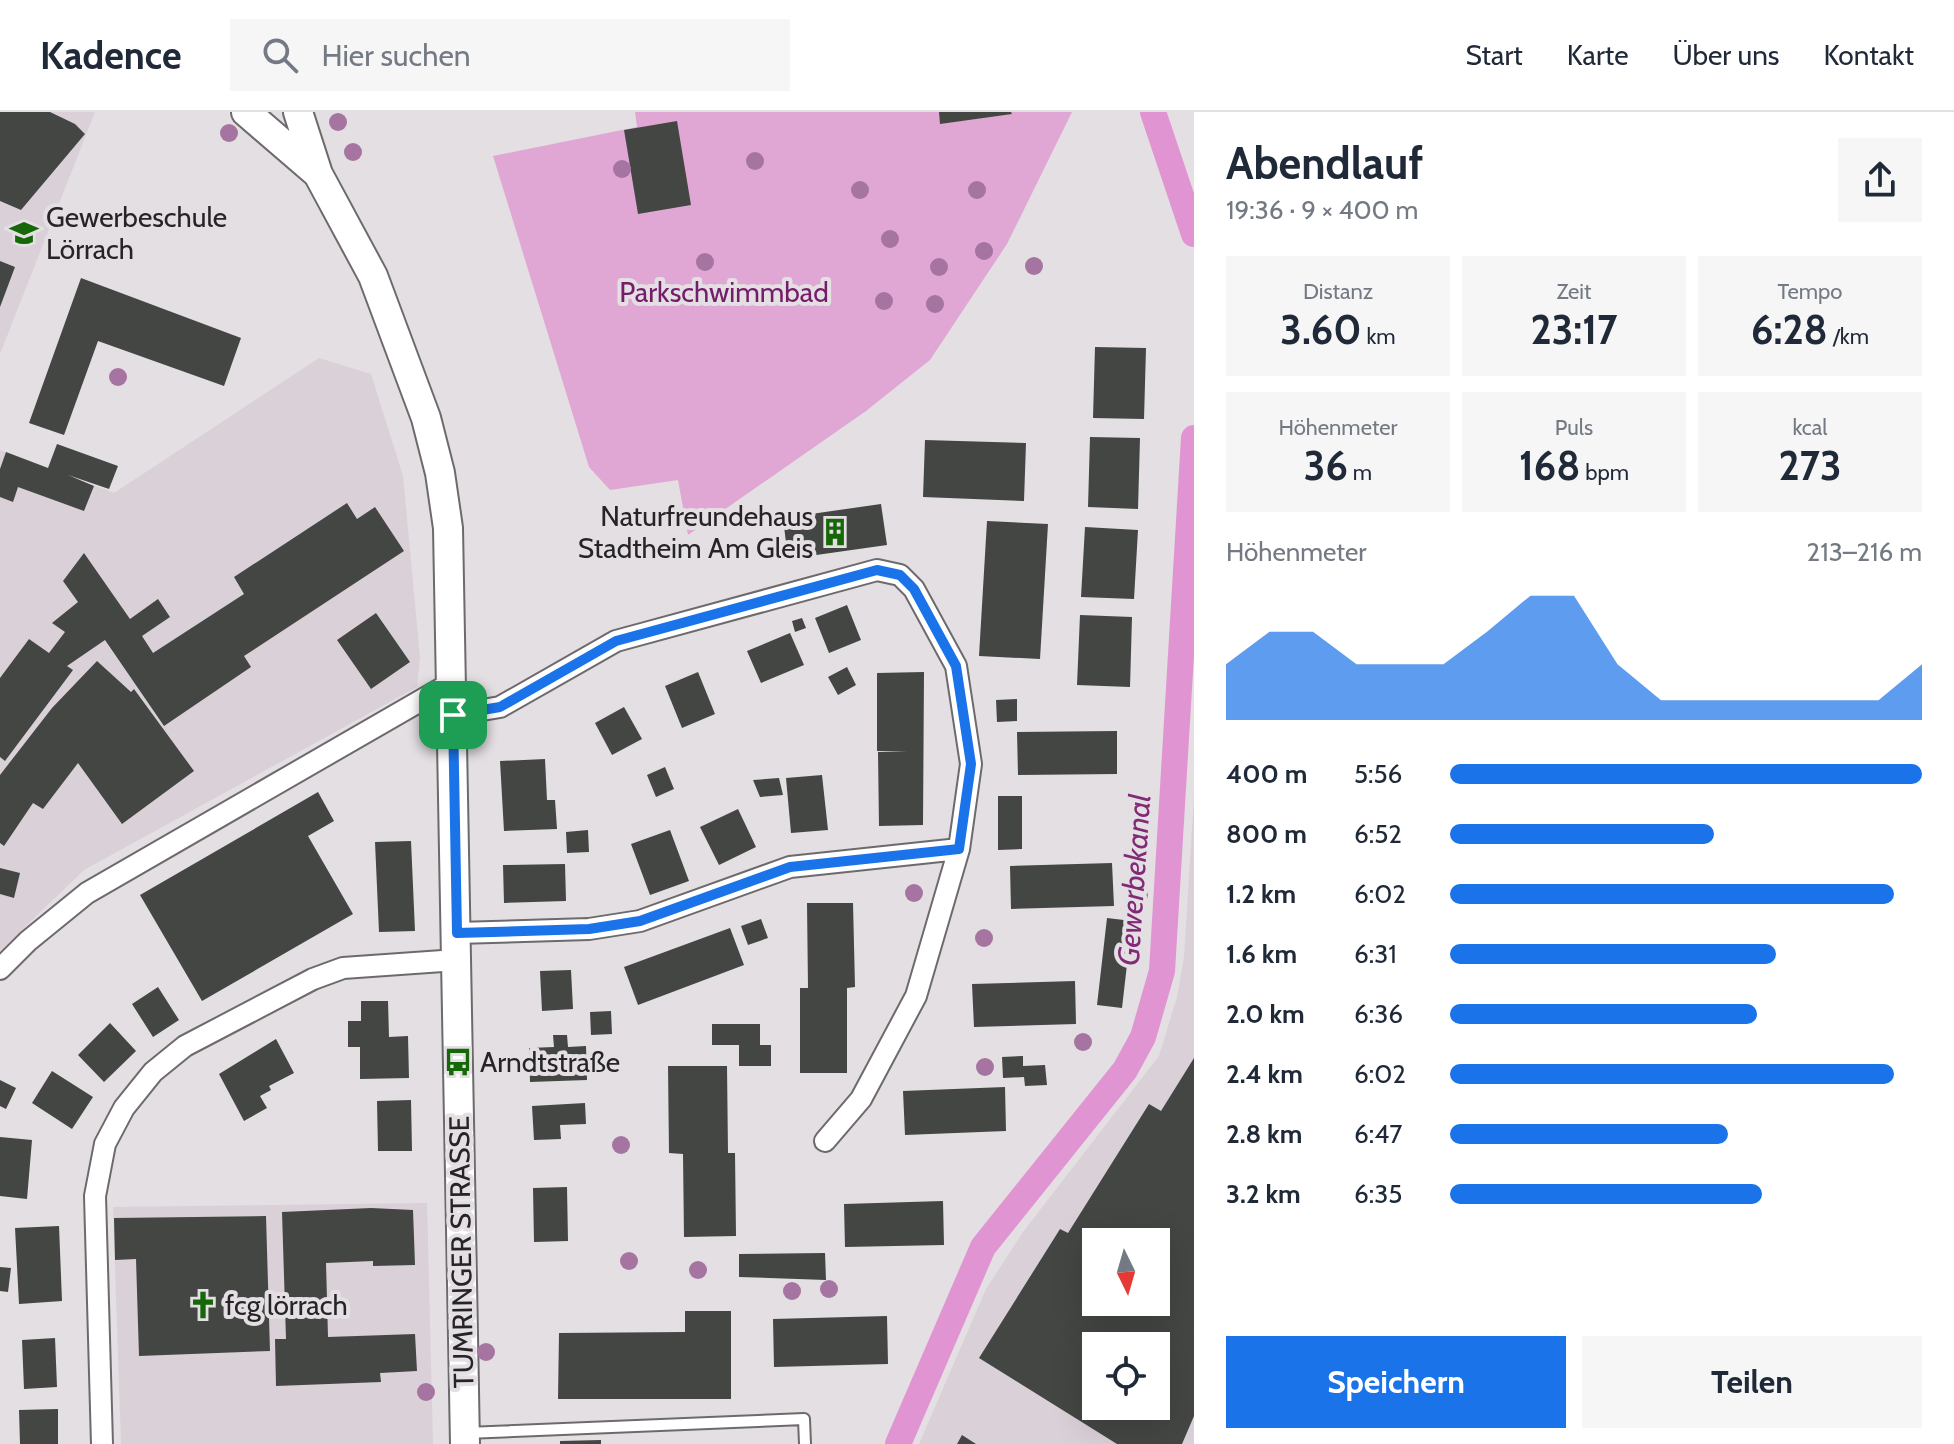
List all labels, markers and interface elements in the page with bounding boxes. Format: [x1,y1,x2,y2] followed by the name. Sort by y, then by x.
[230,19,790,91] search box
[40,32,182,79] text: Kadence
[258,33,302,77] icon: search
[322,37,471,74] text: Hier suchen
[1466,38,1523,72] text: Start
[1567,38,1629,72] text: Karte
[1673,38,1779,72] text: Über uns
[1823,38,1914,72] text: Kontakt
[1226,137,1423,190] text: Abendlauf
[1838,138,1922,222] button: share
[1226,194,1418,226] text: 19:36 · 9 × 400 m
[46,200,227,266] place label: Gewerbeschule Lörrach
[9,218,39,248] school or university icon: Gewerbeschule Lörrach
[619,275,829,309] park label: Parkschwimmbad
[1303,278,1373,305] text: Distanz
[1557,278,1591,305] text: Zeit
[1778,278,1842,305] text: Tempo
[1280,305,1362,354] text: 3.60
[1531,305,1617,354] text: 23:17
[1751,305,1828,354] text: 6:28
[1362,323,1396,350] text: km
[1828,323,1869,350] text: /km
[1279,414,1397,441] text: Höhenmeter
[1555,414,1593,441] text: Puls
[1792,414,1828,441] text: kcal
[1304,441,1348,490] text: 36
[1519,441,1580,490] text: 168
[1778,441,1842,490] text: 273
[1348,459,1372,486] text: m
[1580,459,1629,486] text: bpm
[578,499,813,565] place label: Naturfreundehaus Stadtheim Am Gleis
[820,517,850,547] building icon: Naturfreundehaus Stadtheim Am Gleis
[1226,536,1367,568] text: Höhenmeter
[1807,536,1922,568] text: 213–216 m
[419,681,487,749] pin
[431,693,475,737] icon: arrive
[1226,758,1307,790] text: 400 m
[1354,758,1402,790] text: 5:56
[1110,793,1158,967] water label: Gewerbekanal
[1226,818,1307,850] text: 800 m
[1354,818,1402,850] text: 6:52
[1226,878,1296,910] text: 1.2 km
[1354,878,1406,910] text: 6:02
[1226,938,1297,970] text: 1.6 km
[1354,938,1397,970] text: 6:31
[1226,998,1305,1030] text: 2.0 km
[1354,998,1403,1030] text: 6:36
[480,1045,620,1079] place label: Arndtstraße
[443,1047,473,1077] bus stop icon: Arndtstraße
[1226,1058,1303,1090] text: 2.4 km
[1354,1058,1406,1090] text: 6:02
[442,1115,480,1389] street label: TUMRINGER STRASSE
[1226,1118,1302,1150] text: 2.8 km
[1354,1118,1402,1150] text: 6:47
[1226,1178,1301,1210] text: 3.2 km
[1354,1178,1402,1210] text: 6:35
[1082,1228,1170,1316] north arrow
[1082,1228,1170,1420] map controls
[225,1288,348,1322] place label: fcg lörrach
[188,1290,218,1320] church icon: fcg lörrach
[1082,1332,1170,1420] button: locate
[1226,1336,1566,1428] button: Speichern
[1582,1336,1922,1428] button: Teilen

